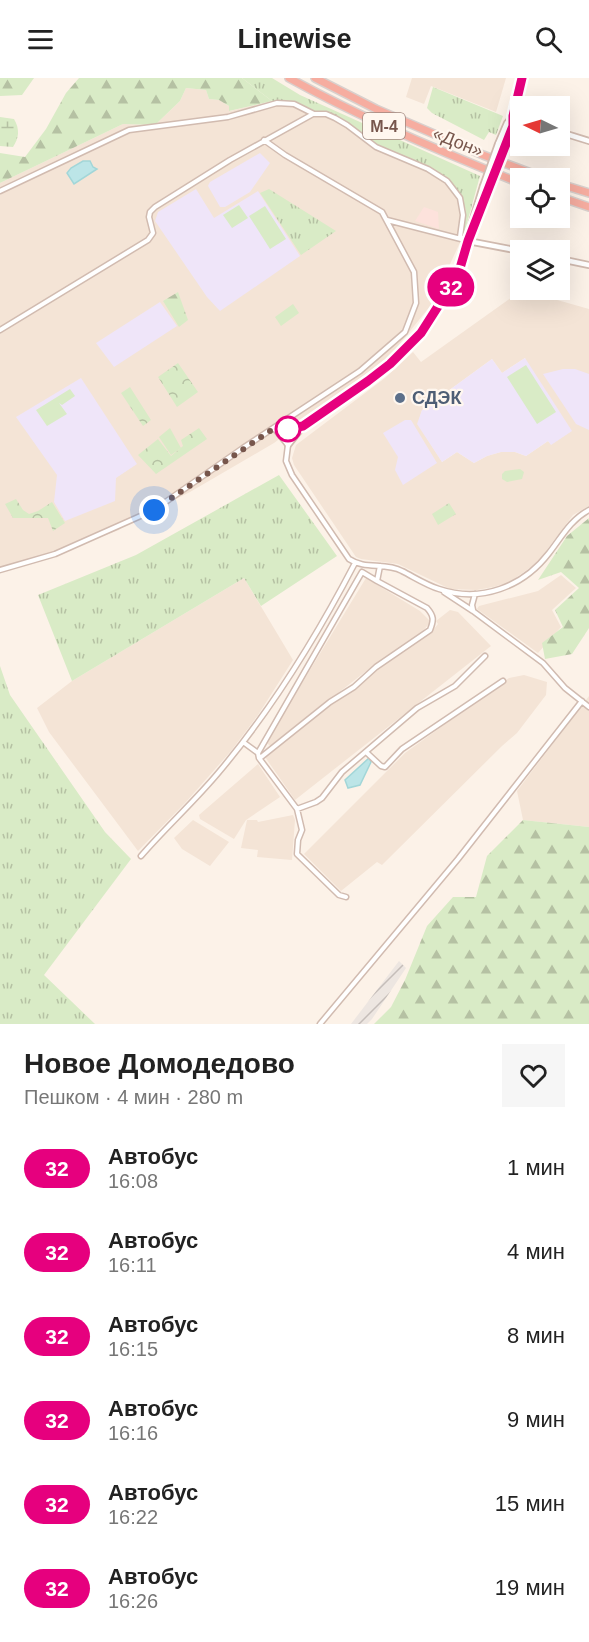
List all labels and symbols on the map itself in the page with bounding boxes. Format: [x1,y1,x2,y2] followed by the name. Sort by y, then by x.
[510,96,570,156] north arrow
[363,113,405,139] road number: М-4
[430,123,486,161] street label: «Дон»
[424,268,478,306] line badge: 32
[412,388,462,408] place label: СДЭК
[393,391,407,405] marker: СДЭК
[275,416,301,442] unlabelled marker
[139,495,169,525] your location

